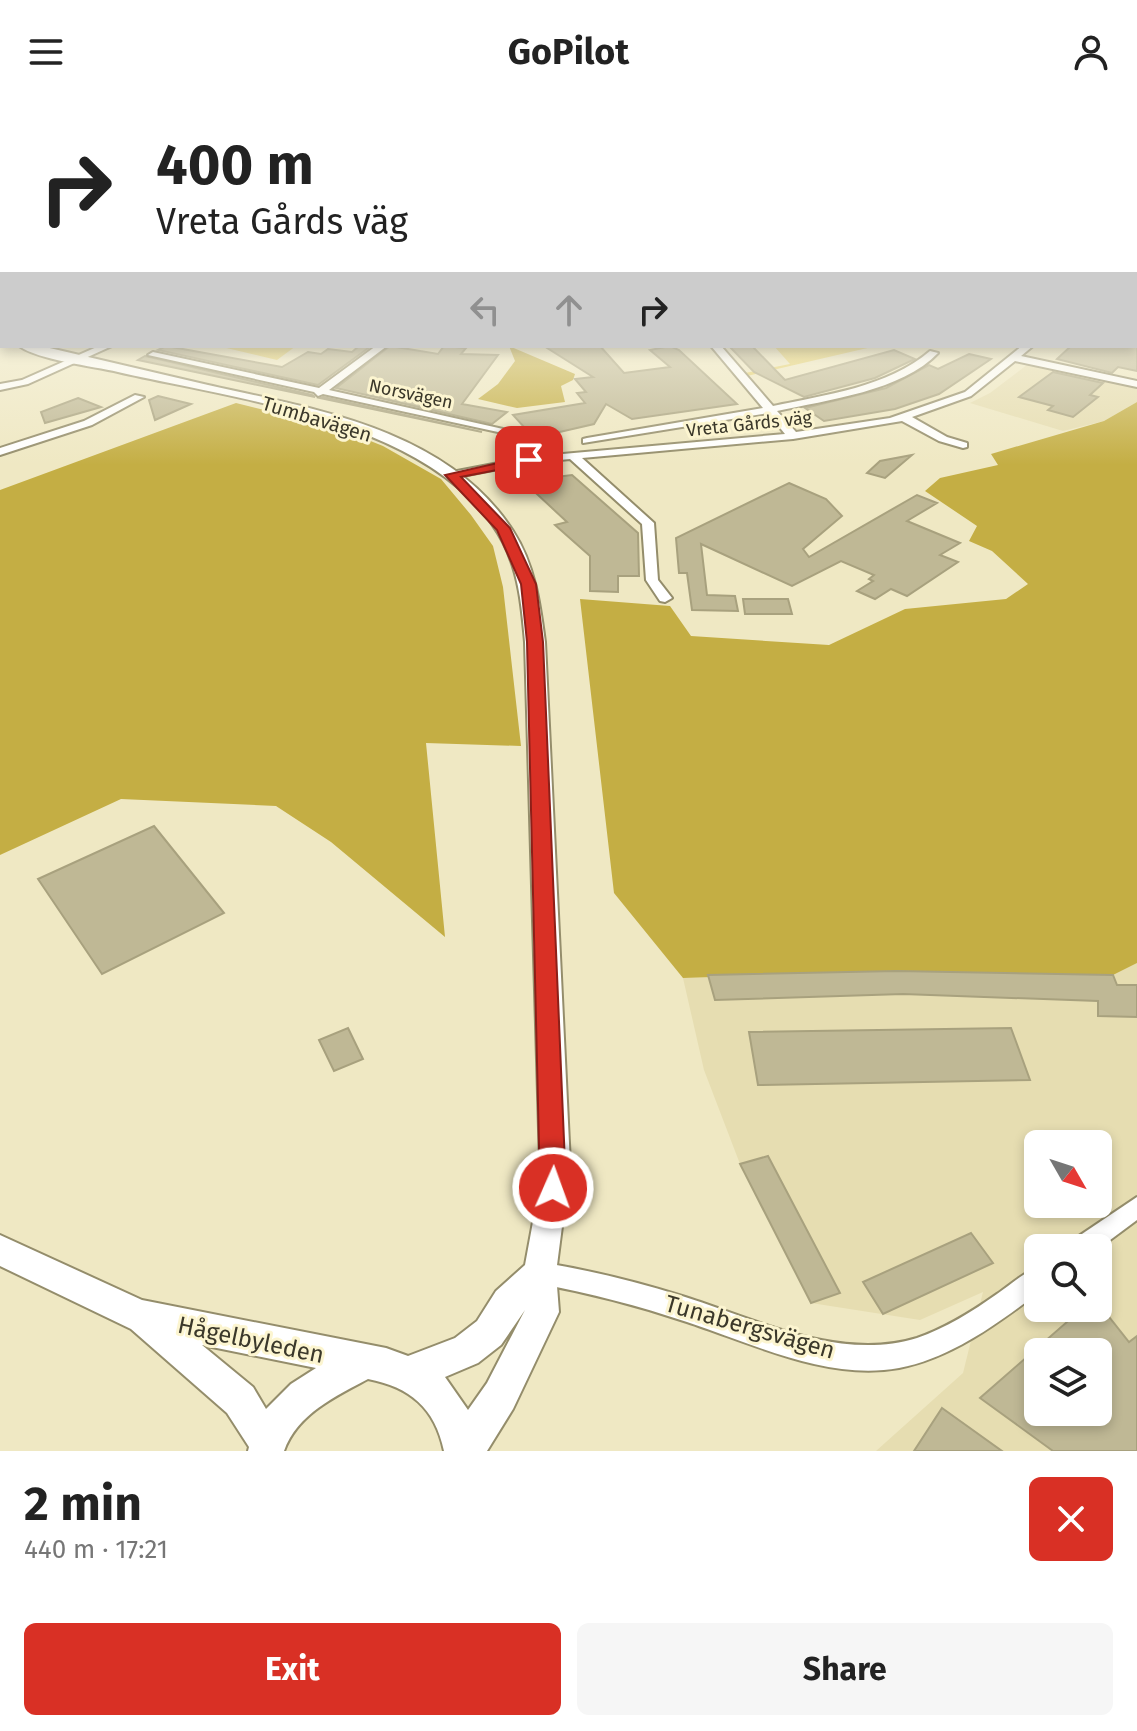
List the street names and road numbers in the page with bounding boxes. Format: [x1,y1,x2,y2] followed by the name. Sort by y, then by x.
[367,374,455,414] street label: Norsvägen
[259,391,375,447] street label: Tumbavägen
[685,406,813,442] street label: Vreta Gårds väg
[662,1289,838,1365] street label: Tunabergsvägen
[175,1311,327,1369] street label: Hågelbyleden

